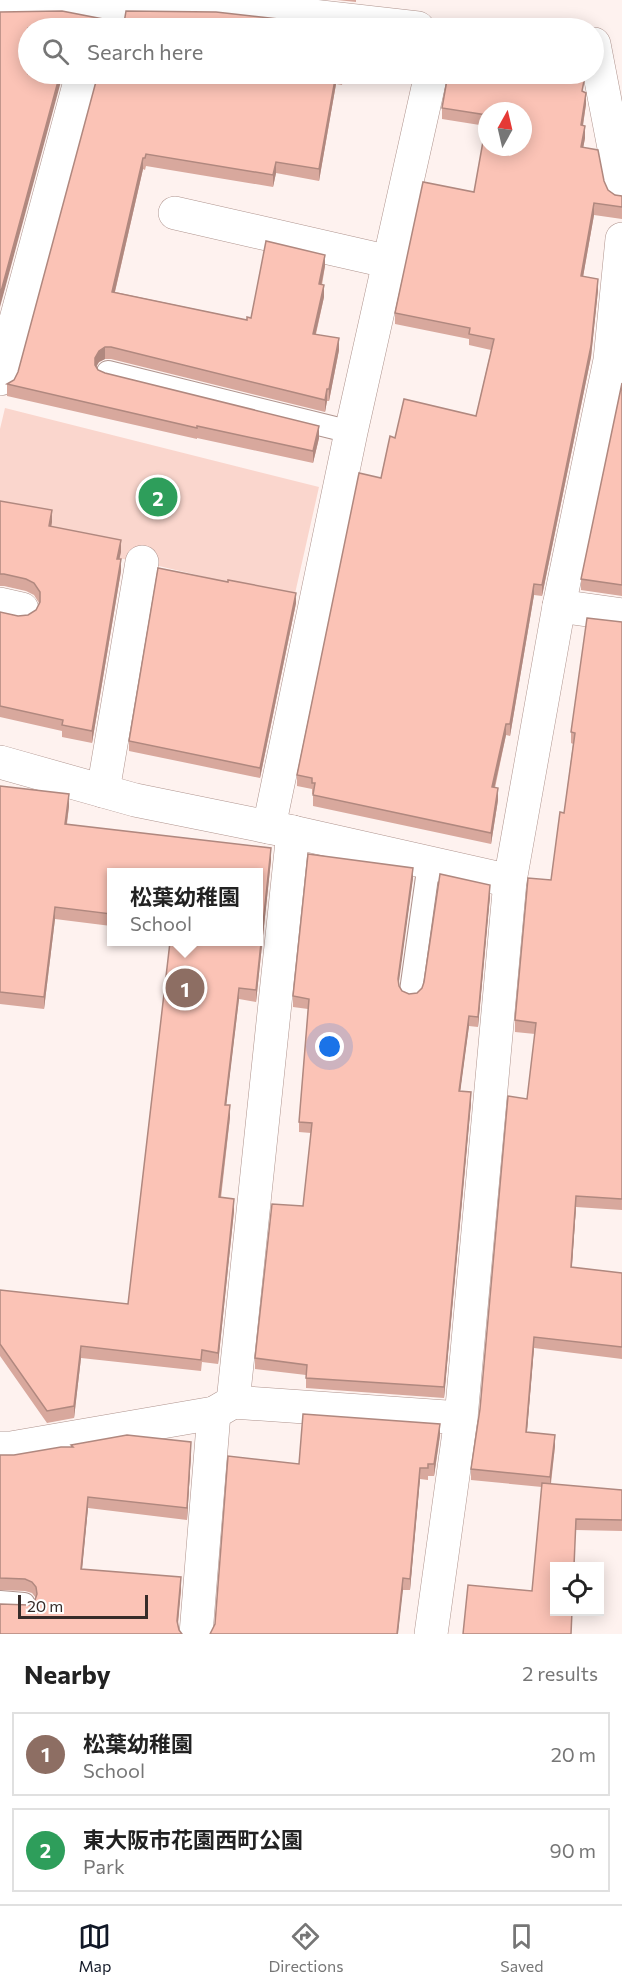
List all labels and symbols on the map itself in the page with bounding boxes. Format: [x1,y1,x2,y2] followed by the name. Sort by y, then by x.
[478,102,532,156] north arrow
[138,474,178,520] pin: 2
[166,966,204,1010] pin: 1
[315,1032,344,1061] your location
[18,1592,148,1620] scale bar

